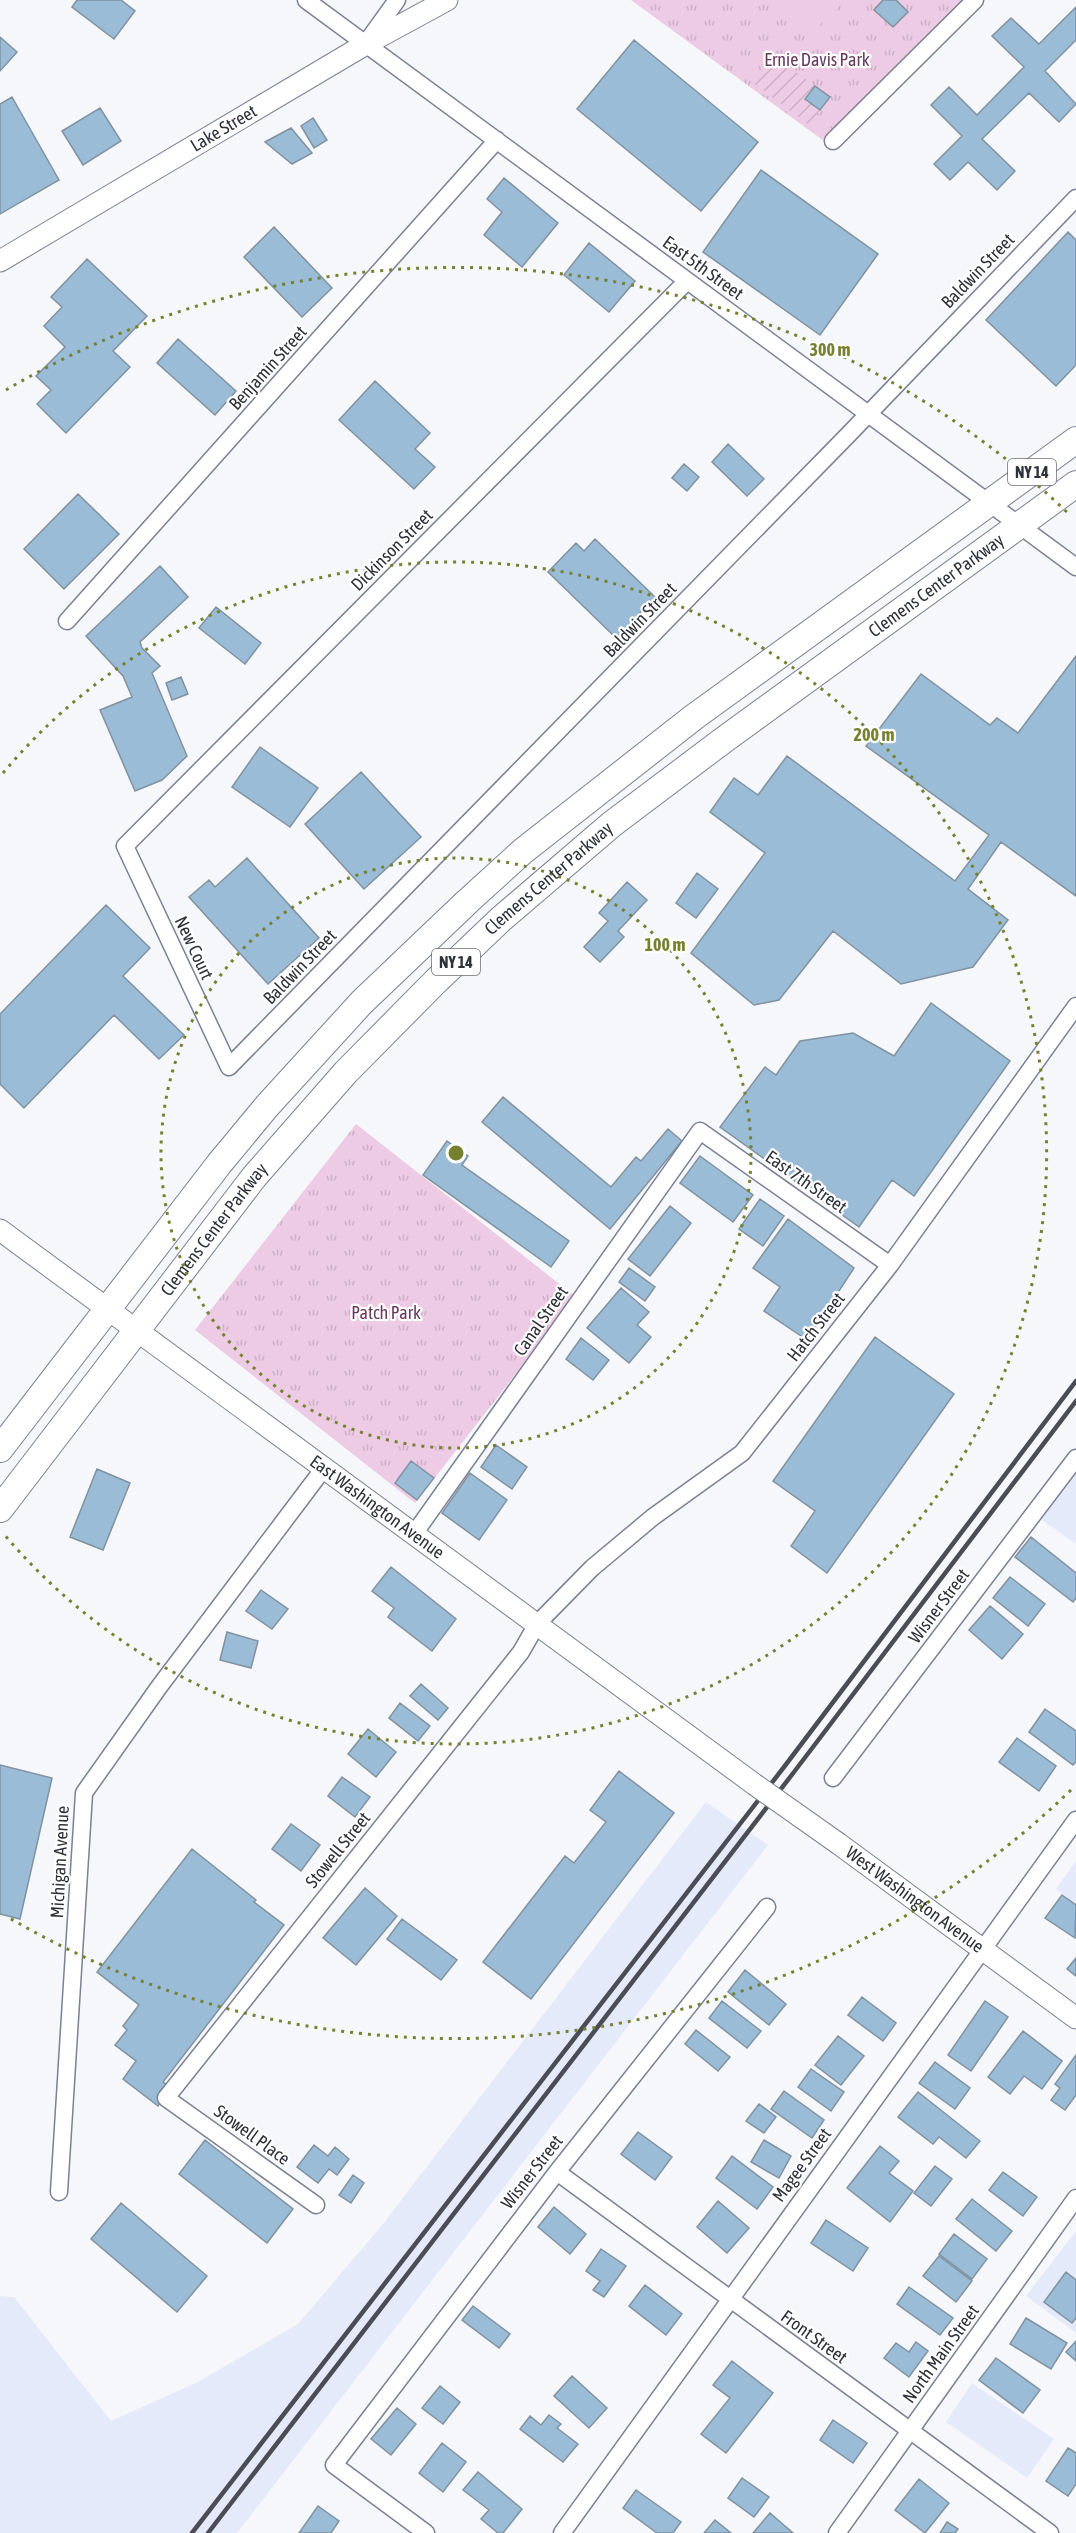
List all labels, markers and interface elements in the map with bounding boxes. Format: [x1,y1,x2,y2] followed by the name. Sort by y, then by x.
[764,49,870,70] park label: Ernie Davis Park
[187,100,260,156] street label: Lake Street
[937,229,1018,312] street label: Baldwin Street
[659,231,748,304] street label: East 5th Street
[224,321,311,414] street label: Benjamin Street
[810,339,850,360] text: 300 m
[1008,459,1056,485] road number: NY 14
[347,505,437,595] street label: Dickinson Street
[864,529,1008,641] street label: Clemens Center Parkway
[599,578,680,661] street label: Baldwin Street
[854,724,894,745] text: 200 m
[480,817,617,939] street label: Clemens Center Parkway
[171,913,218,983] street label: New Court
[259,925,340,1008] street label: Baldwin Street
[645,934,685,955] text: 100 m
[432,949,480,975] road number: NY 14
[446,1143,466,1163] centre of rings
[762,1146,851,1217] street label: East 7th Street
[156,1158,271,1300] street label: Clemens Center Parkway
[509,1282,572,1360] street label: Canal Street
[782,1288,849,1365] street label: Hatch Street
[351,1302,421,1323] park label: Patch Park
[306,1451,449,1563] street label: East Washington Avenue
[904,1564,973,1647] street label: Wisner Street
[46,1805,73,1919] street label: Michigan Avenue
[301,1808,374,1892] street label: Stowell Street
[842,1842,988,1957] street label: West Washington Avenue
[210,2100,294,2169] street label: Stowell Place
[768,2124,835,2206] street label: Magee Street
[496,2131,567,2213] street label: Wisner Street
[898,2301,983,2407] street label: North Main Street
[777,2306,851,2368] street label: Front Street

